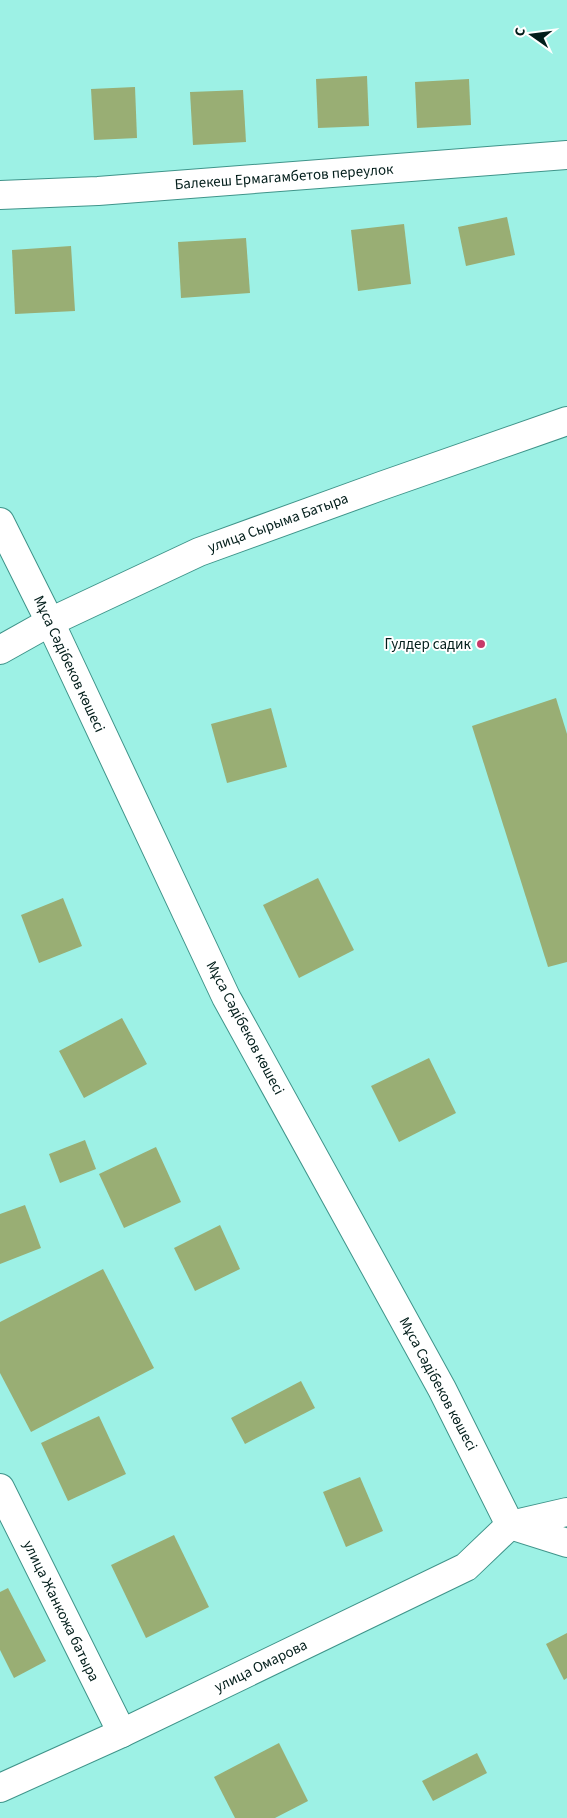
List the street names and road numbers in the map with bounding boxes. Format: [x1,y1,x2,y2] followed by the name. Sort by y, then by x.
[174,159,395,195] street label: Балекеш Ермагамбетов переулок
[205,488,351,558] street label: улица Сырыма Батыра
[28,592,110,736] street label: Мұса Сәдібеков көшесі
[201,957,289,1099] street label: Мұса Сәдібеков көшесі
[394,1313,482,1455] street label: Мұса Сәдібеков көшесі
[18,1537,104,1685] street label: улица Жанкожа батыра
[211,1634,311,1698] street label: улица Омарова

